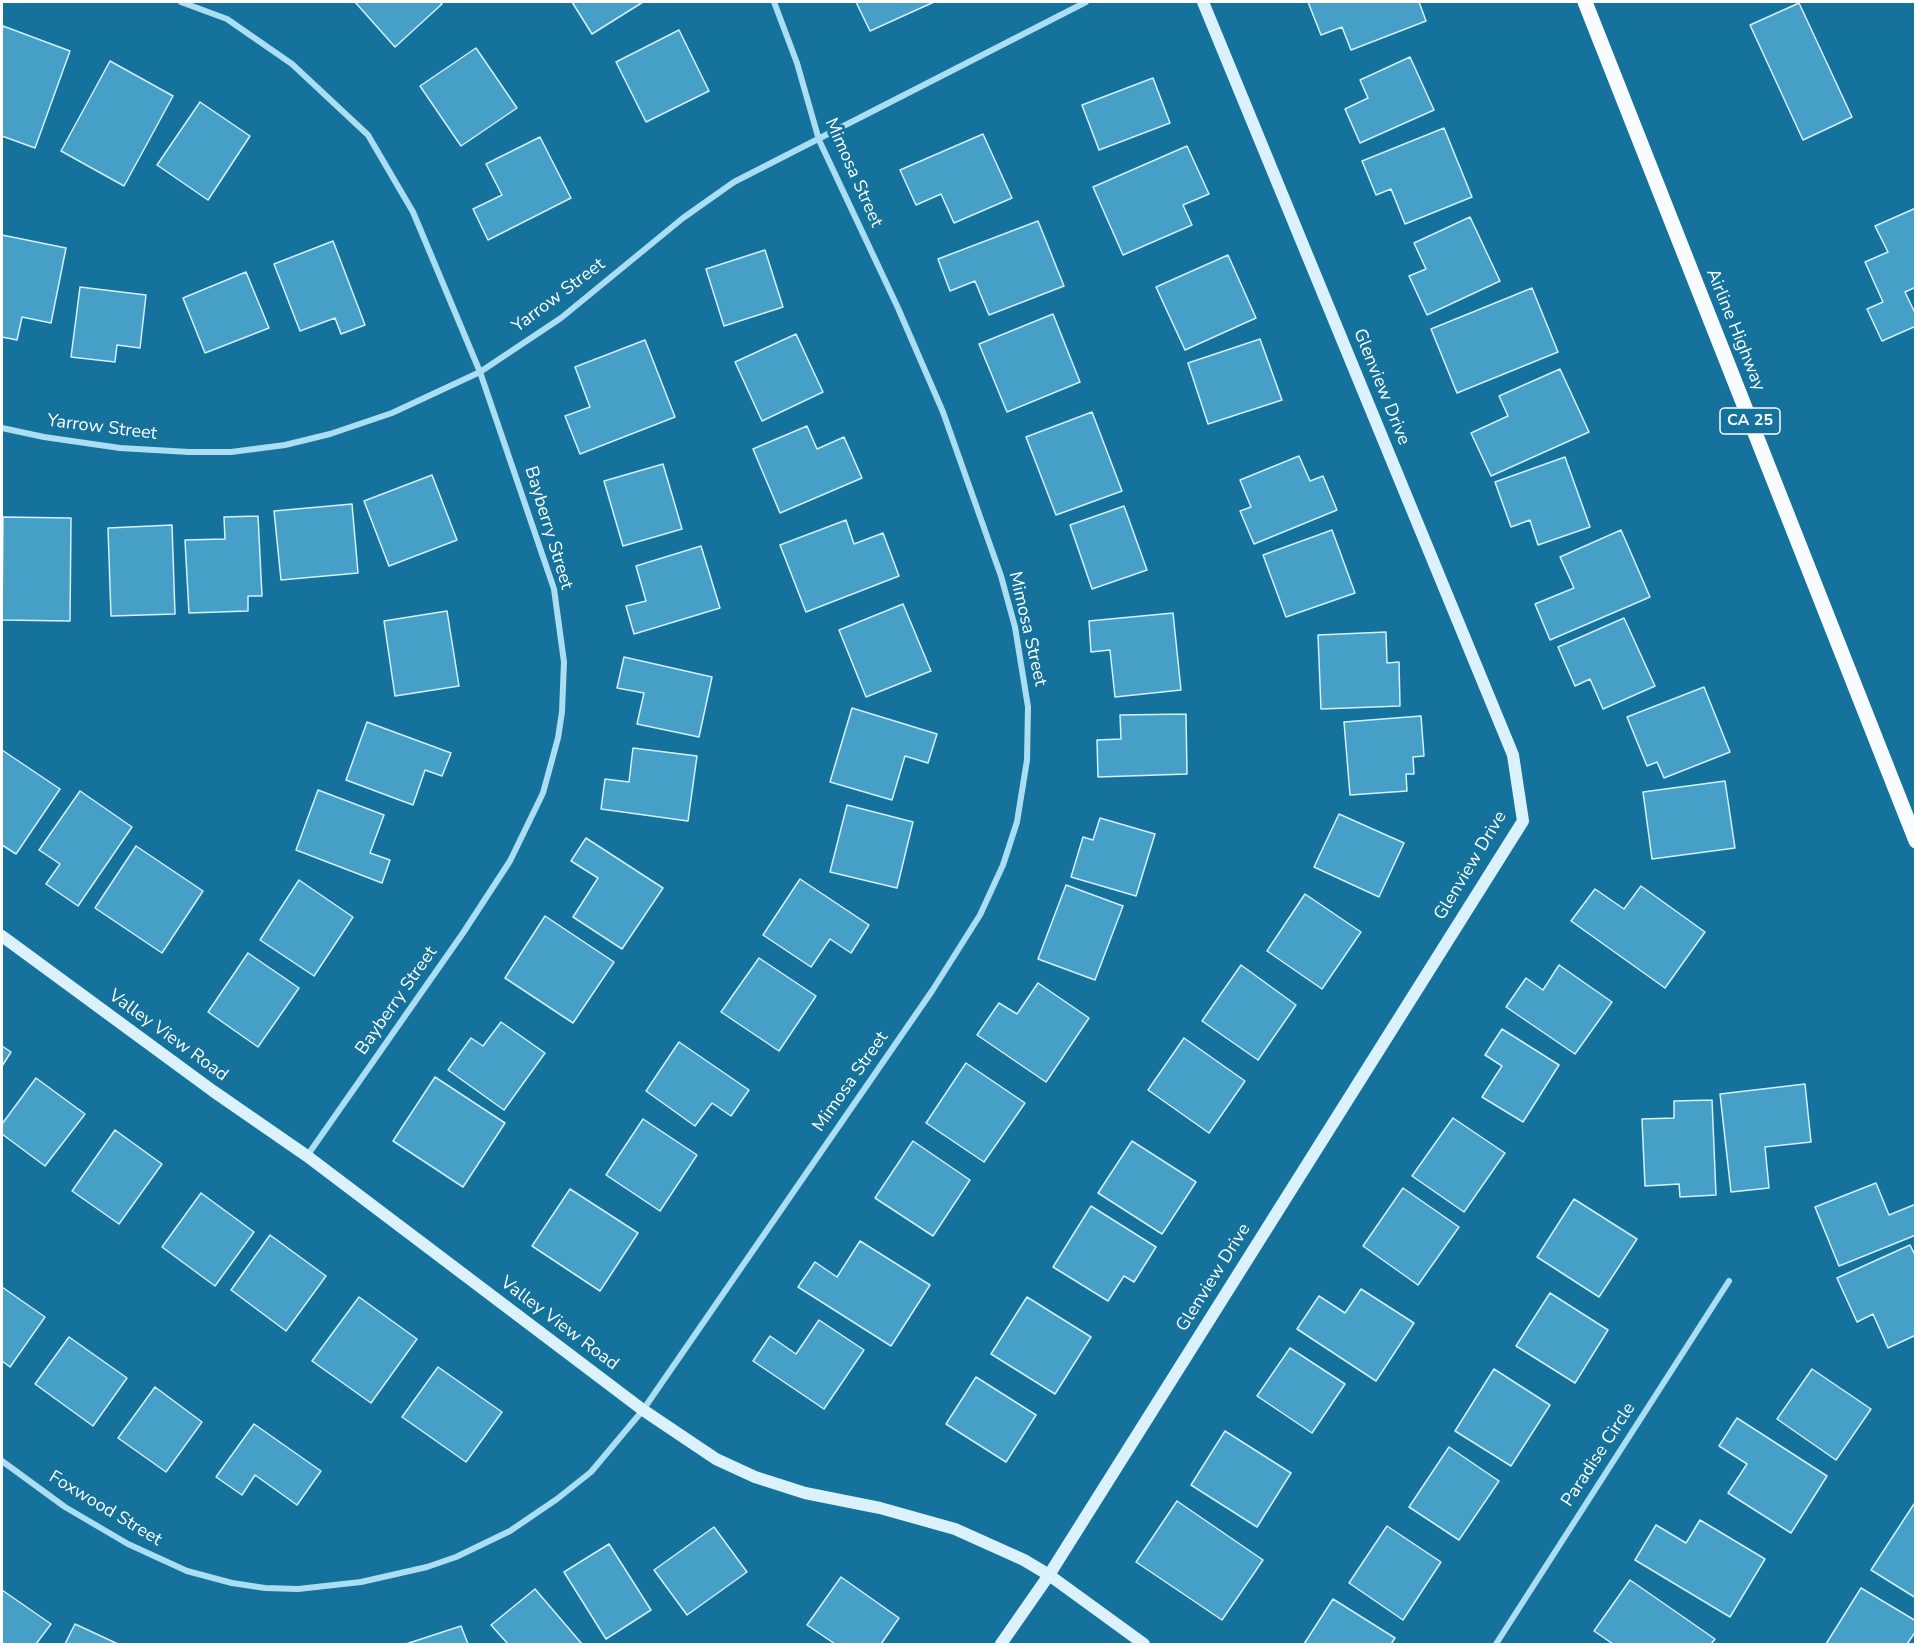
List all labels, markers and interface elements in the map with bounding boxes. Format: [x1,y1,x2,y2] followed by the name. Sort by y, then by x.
[819,115,887,231] street label: Mimosa Street
[508,254,610,338] street label: Yarrow Street
[1701,266,1769,394] street label: Airline Highway
[1348,326,1414,448] street label: Glenview Drive
[1720,408,1780,434] road number: CA 25
[46,411,158,445] street label: Yarrow Street
[519,464,577,592] street label: Bayberry Street
[1003,570,1051,688] street label: Mimosa Street
[1430,808,1512,924] street label: Glenview Drive
[352,943,442,1059] street label: Bayberry Street
[104,985,232,1087] street label: Valley View Road
[809,1028,893,1136] street label: Mimosa Street
[1172,1220,1256,1336] street label: Glenview Drive
[496,1272,622,1376] street label: Valley View Road
[1557,1399,1641,1511] street label: Paradise Circle
[45,1467,165,1551] street label: Foxwood Street

